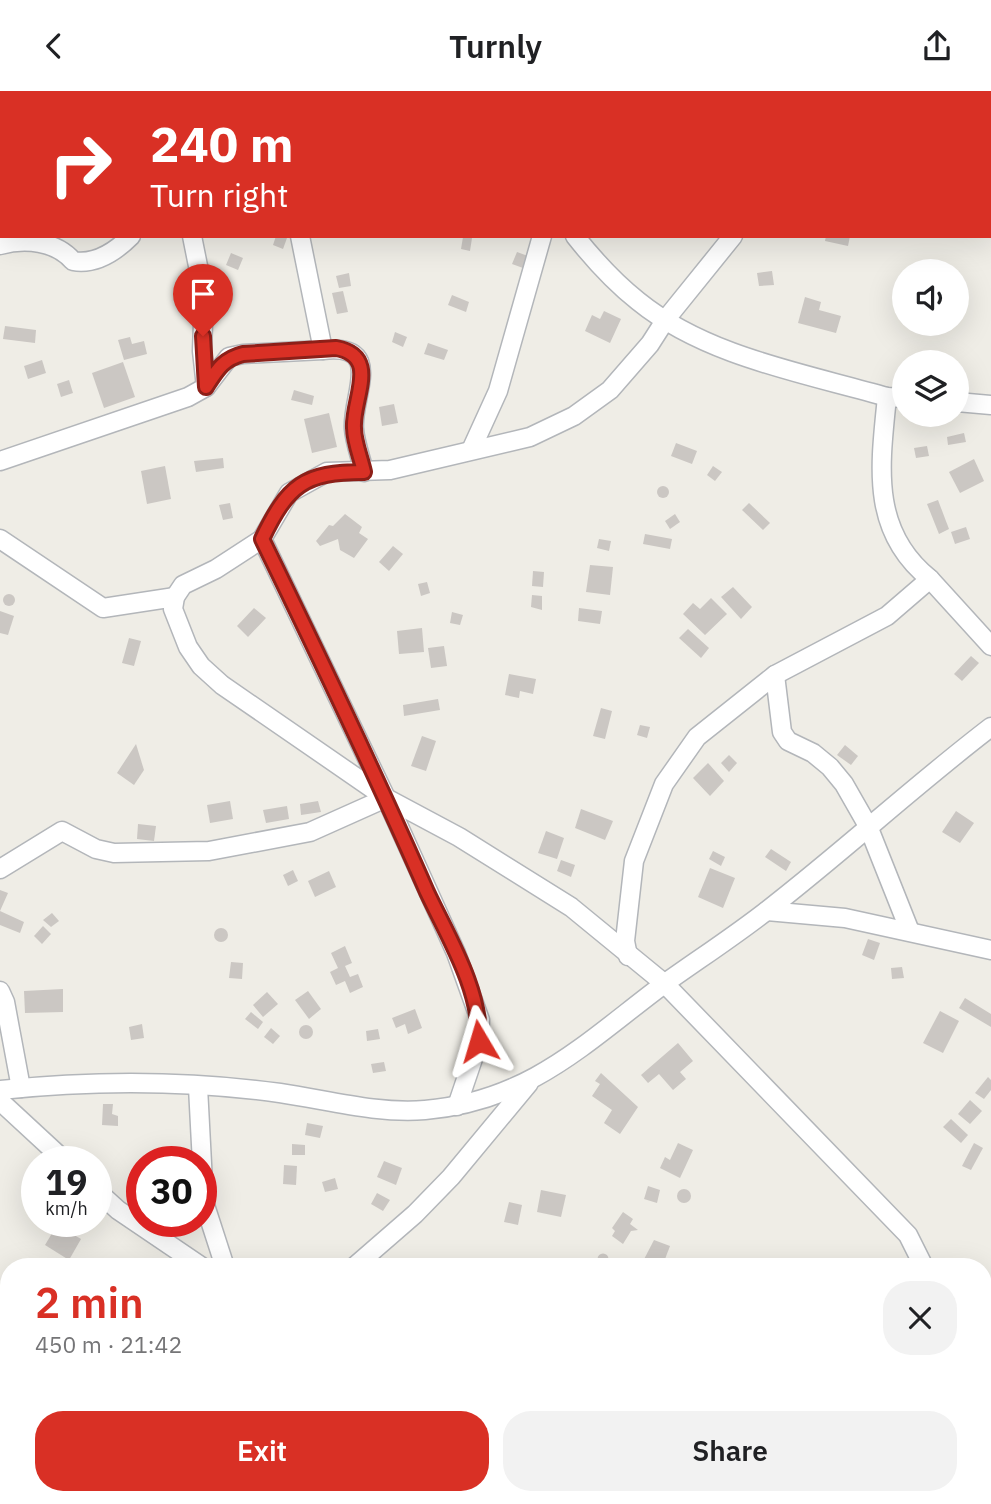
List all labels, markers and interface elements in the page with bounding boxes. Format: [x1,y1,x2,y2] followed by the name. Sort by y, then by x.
[449,25,542,67] text: Turnly
[35,27,73,65] icon: back
[918,27,956,65] icon: share
[150,112,294,175] text: 240 m
[35,119,126,210] icon: right
[150,174,288,216] text: Turn right
[892,259,969,427] map controls
[892,259,969,336] button: sound
[173,264,233,336] pin
[184,275,222,313] icon: arrive
[892,350,969,427] button: layers
[442,1004,516,1078] position arrow
[126,1146,217,1237] speed limit sign: 30
[45,1159,88,1205] text: 19
[45,1197,88,1220] text: km/h
[35,1275,144,1330] text: 2 min
[883,1281,957,1355] button: close
[35,1329,182,1359] text: 450 m · 21:42
[35,1411,489,1491] button: Exit
[503,1411,957,1491] button: Share

